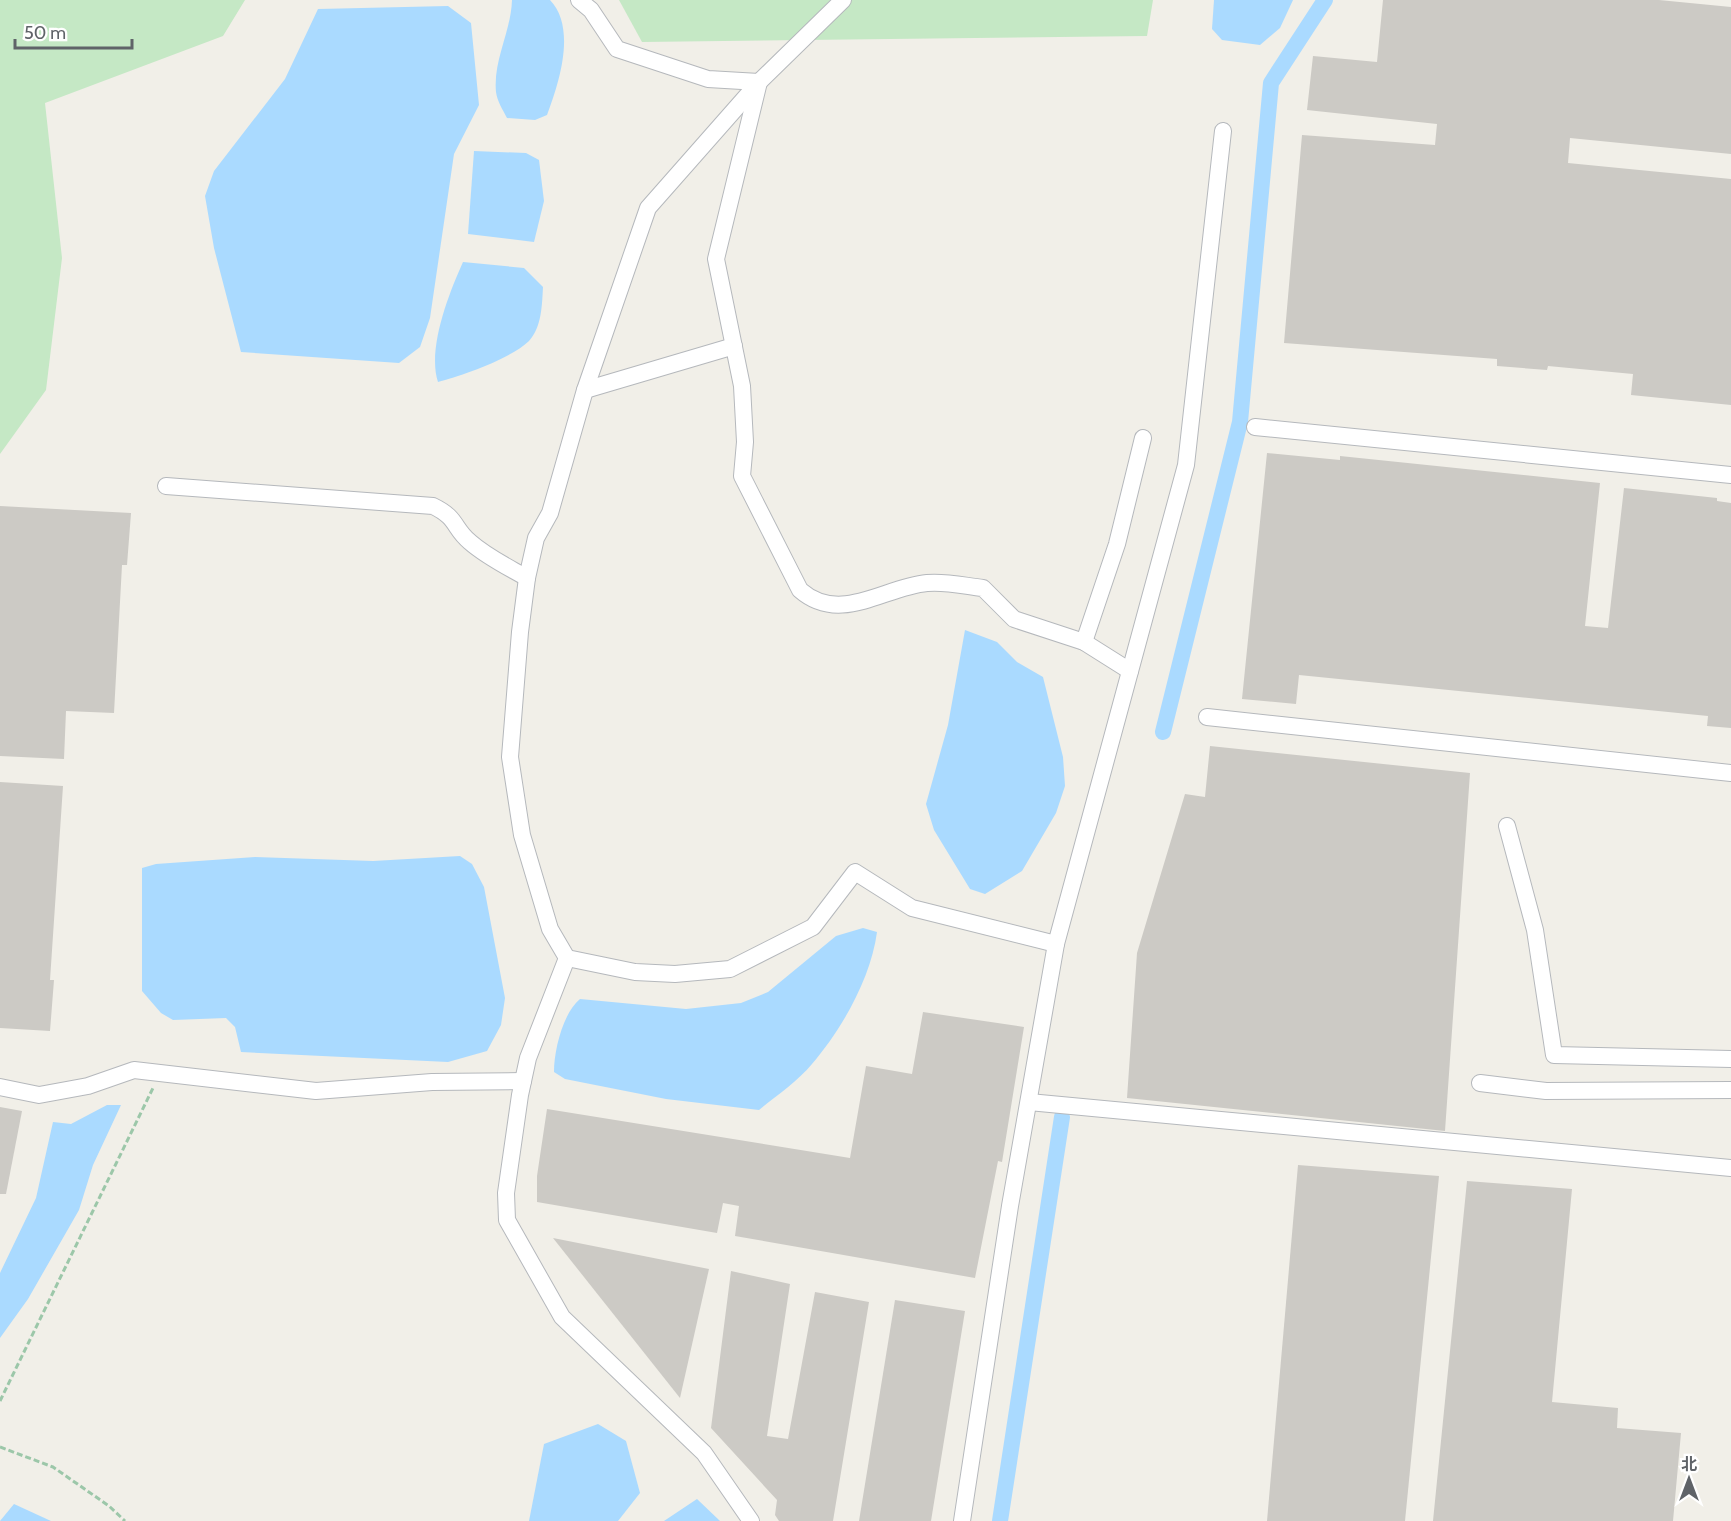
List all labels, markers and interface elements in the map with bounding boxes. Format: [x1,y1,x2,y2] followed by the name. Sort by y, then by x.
[15,12,132,50] scale bar
[24,22,66,44] text: 50 m
[1659,1449,1719,1509] north arrow
[1681,1455,1697,1474] text: 北

